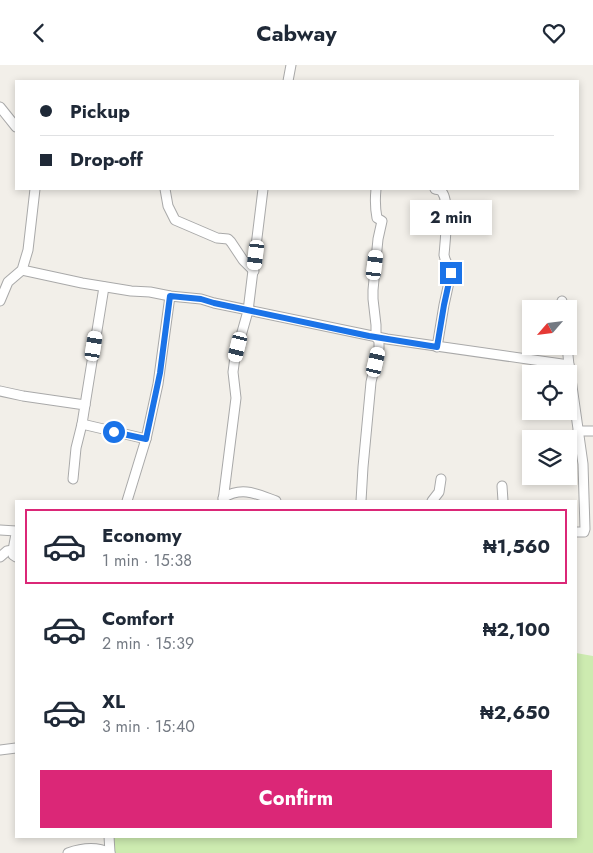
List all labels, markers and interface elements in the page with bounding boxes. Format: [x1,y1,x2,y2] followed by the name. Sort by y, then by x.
[256,17,337,49] text: Cabway
[25,19,53,47] icon: back
[540,19,568,47] icon: heart
[70,98,130,125] text: Pickup
[70,146,143,173] text: Drop-off
[410,201,492,235] callout: 2 min
[430,206,472,229] text: 2 min
[246,239,265,271] car
[365,249,384,281] car
[440,262,462,284] route end
[522,300,578,355] north arrow
[522,300,577,485] map controls
[84,330,103,362] car
[227,331,248,363] car
[365,346,386,378] car
[522,365,577,420] button: locate
[103,421,125,443] route start
[522,430,577,485] button: layers
[102,522,182,549] text: Economy
[42,524,87,569] icon: car
[483,533,550,560] text: ₦1,560
[102,549,192,572] text: 1 min · 15:38
[102,605,174,632] text: Comfort
[42,607,87,652] icon: car
[483,616,550,643] text: ₦2,100
[102,632,194,655] text: 2 min · 15:39
[102,688,125,715] text: XL
[42,690,87,735] icon: car
[480,699,550,726] text: ₦2,650
[102,715,195,738] text: 3 min · 15:40
[40,770,552,828] button: Confirm

